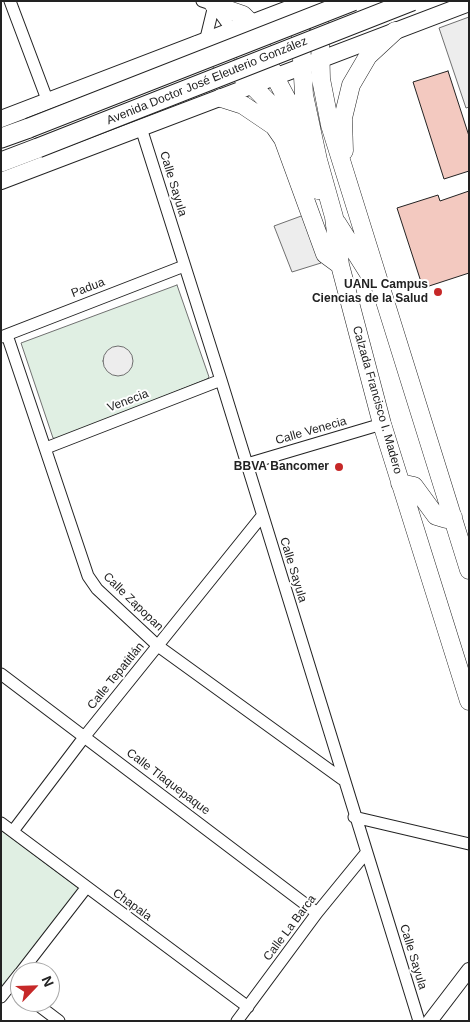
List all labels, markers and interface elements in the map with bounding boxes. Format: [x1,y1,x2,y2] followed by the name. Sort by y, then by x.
[105,34,309,128] street label: Avenida Doctor José Eleuterio González
[156,150,190,218] street label: Calle Sayula
[69,275,107,301] street label: Padua
[312,278,428,306] place label: UANL Campus Ciencias de la Salud
[432,286,444,298] marker: UANL Campus Ciencias de la Salud
[349,324,405,476] street label: Calzada Francisco I. Madero
[105,387,151,415] street label: Venecia
[274,414,348,448] street label: Calle Venecia
[234,460,329,474] place label: BBVA Bancomer
[333,461,345,473] marker: BBVA Bancomer
[276,536,310,604] street label: Calle Sayula
[100,570,166,634] street label: Calle Zapopan
[85,640,147,712] street label: Calle Tepatitlán
[123,746,213,818] street label: Calle Tlaquepaque
[110,886,154,924] street label: Chapala
[261,892,319,964] street label: Calle La Barca
[396,923,430,991] street label: Calle Sayula
[10,962,60,1012] north arrow
[38,973,57,989] text: N

